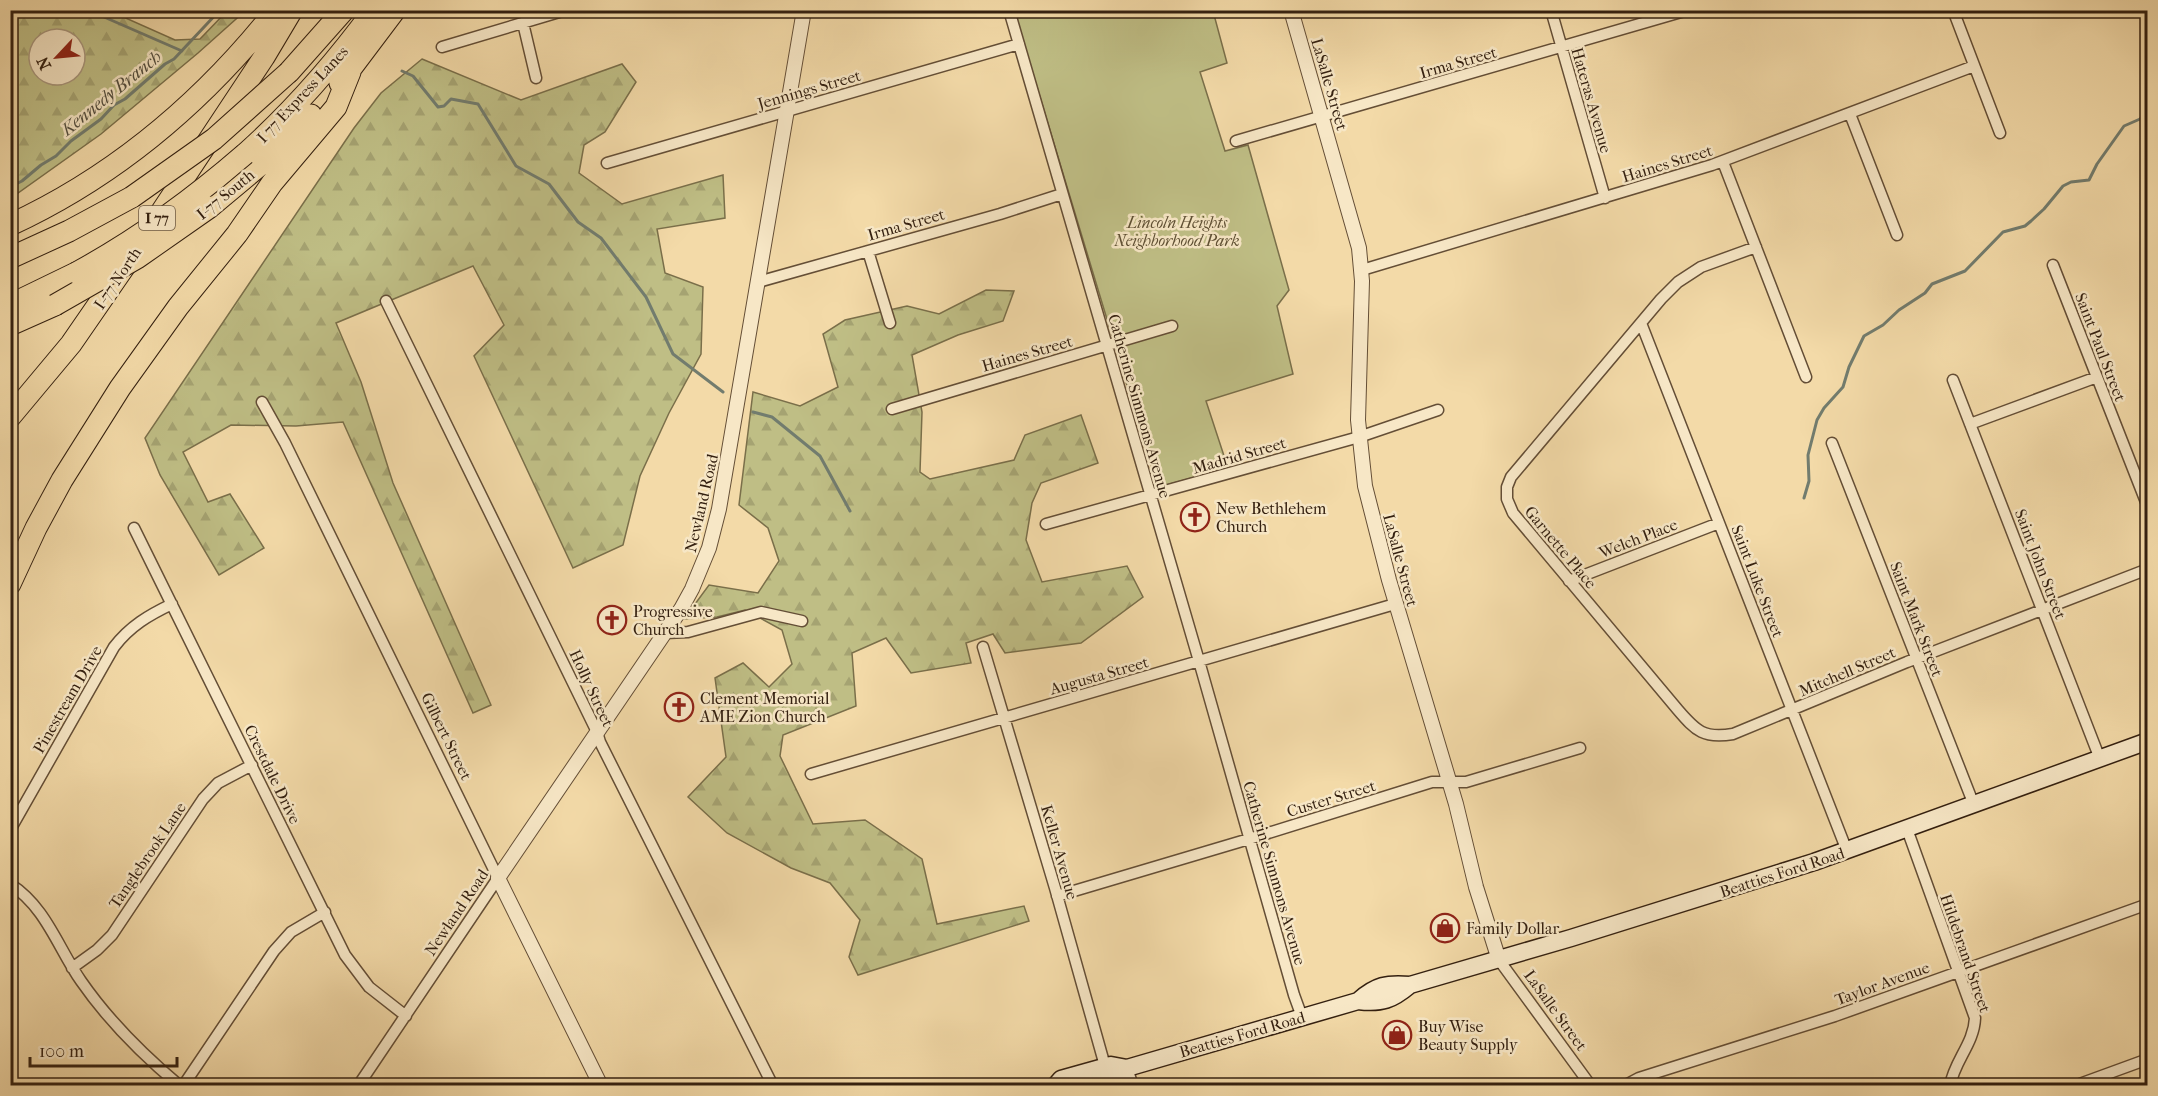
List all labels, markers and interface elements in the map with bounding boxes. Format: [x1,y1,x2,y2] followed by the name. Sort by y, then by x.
[27,27,87,87] north arrow
[1307,36,1352,133] street label: LaSalle Street
[253,42,352,147] street label: I 77 Express Lanes
[1417,42,1499,83] street label: Irma Street
[1567,45,1616,155] street label: Hateras Avenue
[55,46,166,142] water label: Kennedy Branch
[32,53,55,73] text: N
[754,66,863,114] street label: Jennings Street
[1620,141,1715,186] street label: Haines Street
[192,165,258,224] street label: I-77 South
[865,204,947,245] street label: Irma Street
[139,206,175,230] road number: I 77
[1113,213,1240,250] park label: Lincoln Heights Neighborhood Park
[90,244,145,313] street label: I-77 North
[2071,290,2130,404] street label: Saint Paul Street
[1104,312,1175,500] street label: Catherine Simmons Avenue
[980,331,1075,375] street label: Haines Street
[1190,433,1288,478] street label: Madrid Street
[681,452,722,554] street label: Newland Road
[1216,499,1327,536] place label: New Bethlehem Church
[1179,501,1211,533] church icon: New Bethlehem Church
[1521,502,1601,593] street label: Garnette Place
[2011,506,2070,622] street label: Saint John Street
[1379,512,1422,609] street label: LaSalle Street
[1595,515,1680,563] street label: Welch Place
[1727,522,1788,640] street label: Saint Luke Street
[1886,559,1947,679] street label: Saint Mark Street
[633,602,713,639] place label: Progressive Church
[596,604,628,636] church icon: Progressive Church
[29,642,106,756] street label: Pinestream Drive
[1796,642,1899,700] street label: Mitchell Street
[565,647,618,730] street label: Holly Street
[1047,652,1151,699] street label: Augusta Street
[417,689,476,783] street label: Gilbert Street
[699,689,830,726] place label: Clement Memorial AME Zion Church
[663,691,695,723] church icon: Clement Memorial AME Zion Church
[240,722,305,827] street label: Crestdale Drive
[1284,776,1378,821] street label: Custer Street
[1239,779,1310,967] street label: Catherine Simmons Avenue
[105,799,190,912] street label: Tanglebrook Lane
[1037,803,1082,902] street label: Keller Avenue
[1717,843,1847,902] street label: Beatties Ford Road
[421,865,492,959] street label: Newland Road
[1936,891,1995,1015] street label: Hildebrand Street
[1429,912,1461,944] shop icon: Family Dollar
[1466,919,1559,938] place label: Family Dollar
[1832,958,1932,1009] street label: Taylor Avenue
[1520,966,1591,1055] street label: LaSalle Street
[1177,1007,1307,1062] street label: Beatties Ford Road
[1418,1017,1518,1054] place label: Buy Wise Beauty Supply
[1381,1019,1413,1051] shop icon: Buy Wise Beauty Supply
[30,1030,177,1068] scale bar
[39,1041,84,1062] text: 100 m

